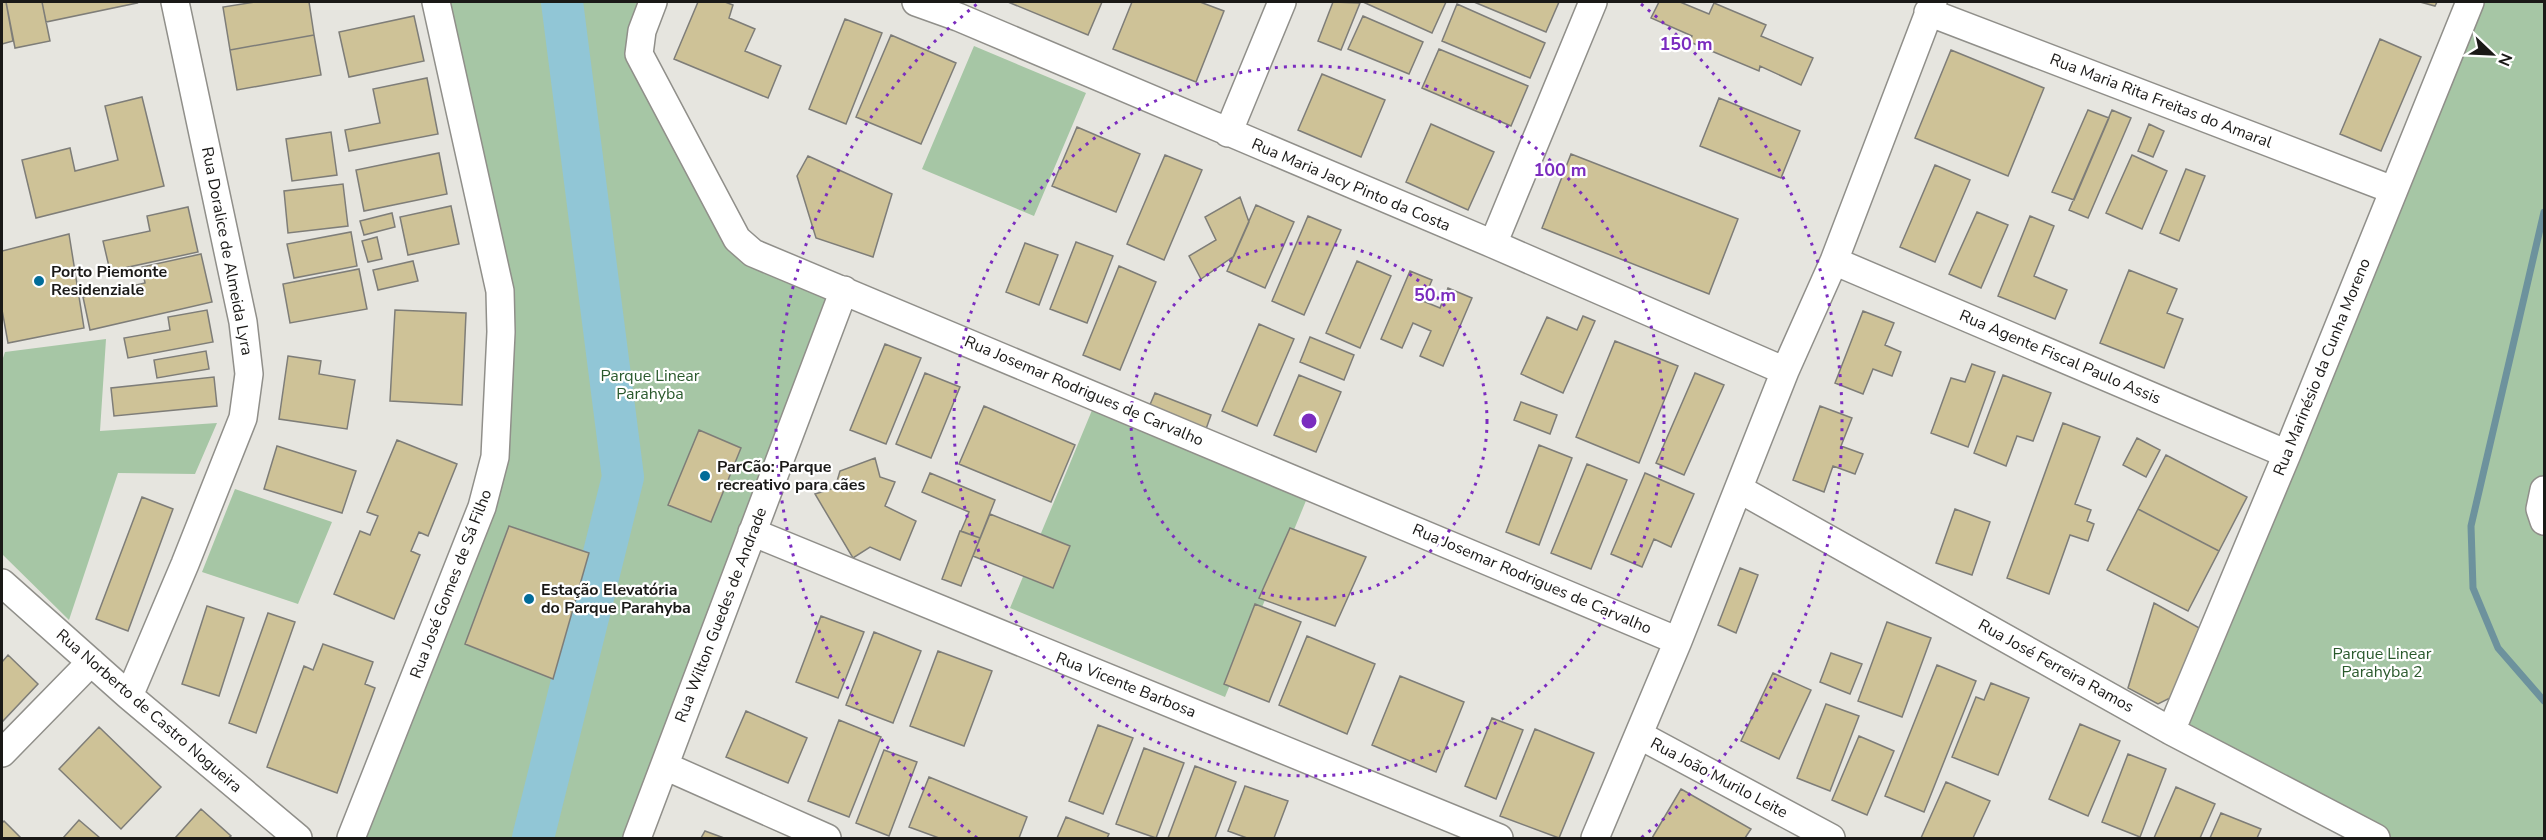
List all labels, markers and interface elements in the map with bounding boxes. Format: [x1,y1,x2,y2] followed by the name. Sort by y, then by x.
[2462,24,2522,84] north arrow
[1659,32,1713,56] text: 150 m
[2047,48,2276,154] street label: Rua Maria Rita Freitas do Amaral
[2492,50,2517,69] text: N
[1248,133,1454,237] street label: Rua Maria Jacy Pinto da Costa
[196,145,258,357] street label: Rua Doralice de Almeida Lyra
[1533,158,1587,182] text: 100 m
[2268,255,2376,479] street label: Rua Marinésio da Cunha Moreno
[51,261,167,301] place label: Porto Piemonte Residenziale
[32,274,46,288] marker: Porto Piemonte Residenziale
[1414,283,1456,307] text: 50 m
[1956,304,2164,410] street label: Rua Agente Fiscal Paulo Assis
[961,330,1207,452] street label: Rua Josemar Rodrigues de Carvalho
[601,365,700,405] park label: Parque Linear Parahyba
[1299,411,1319,431] centre of rings
[717,456,866,496] place label: ParCão: Parque recreativo para cães
[698,469,712,483] marker: ParCão: Parque recreativo para cães
[405,486,497,682] street label: Rua José Gomes de Sá Filho
[670,504,772,726] street label: Rua Wilton Guedes de Andrade
[1409,518,1655,640] street label: Rua Josemar Rodrigues de Carvalho
[541,579,691,619] place label: Estação Elevatória do Parque Parahyba
[522,592,536,606] marker: Estação Elevatória do Parque Parahyba
[1974,614,2138,718] street label: Rua José Ferreira Ramos
[51,624,247,798] street label: Rua Norberto de Castro Nogueira
[2333,643,2432,683] park label: Parque Linear Parahyba 2
[1053,647,1199,723] street label: Rua Vicente Barbosa
[1647,732,1791,824] street label: Rua João Murilo Leite

